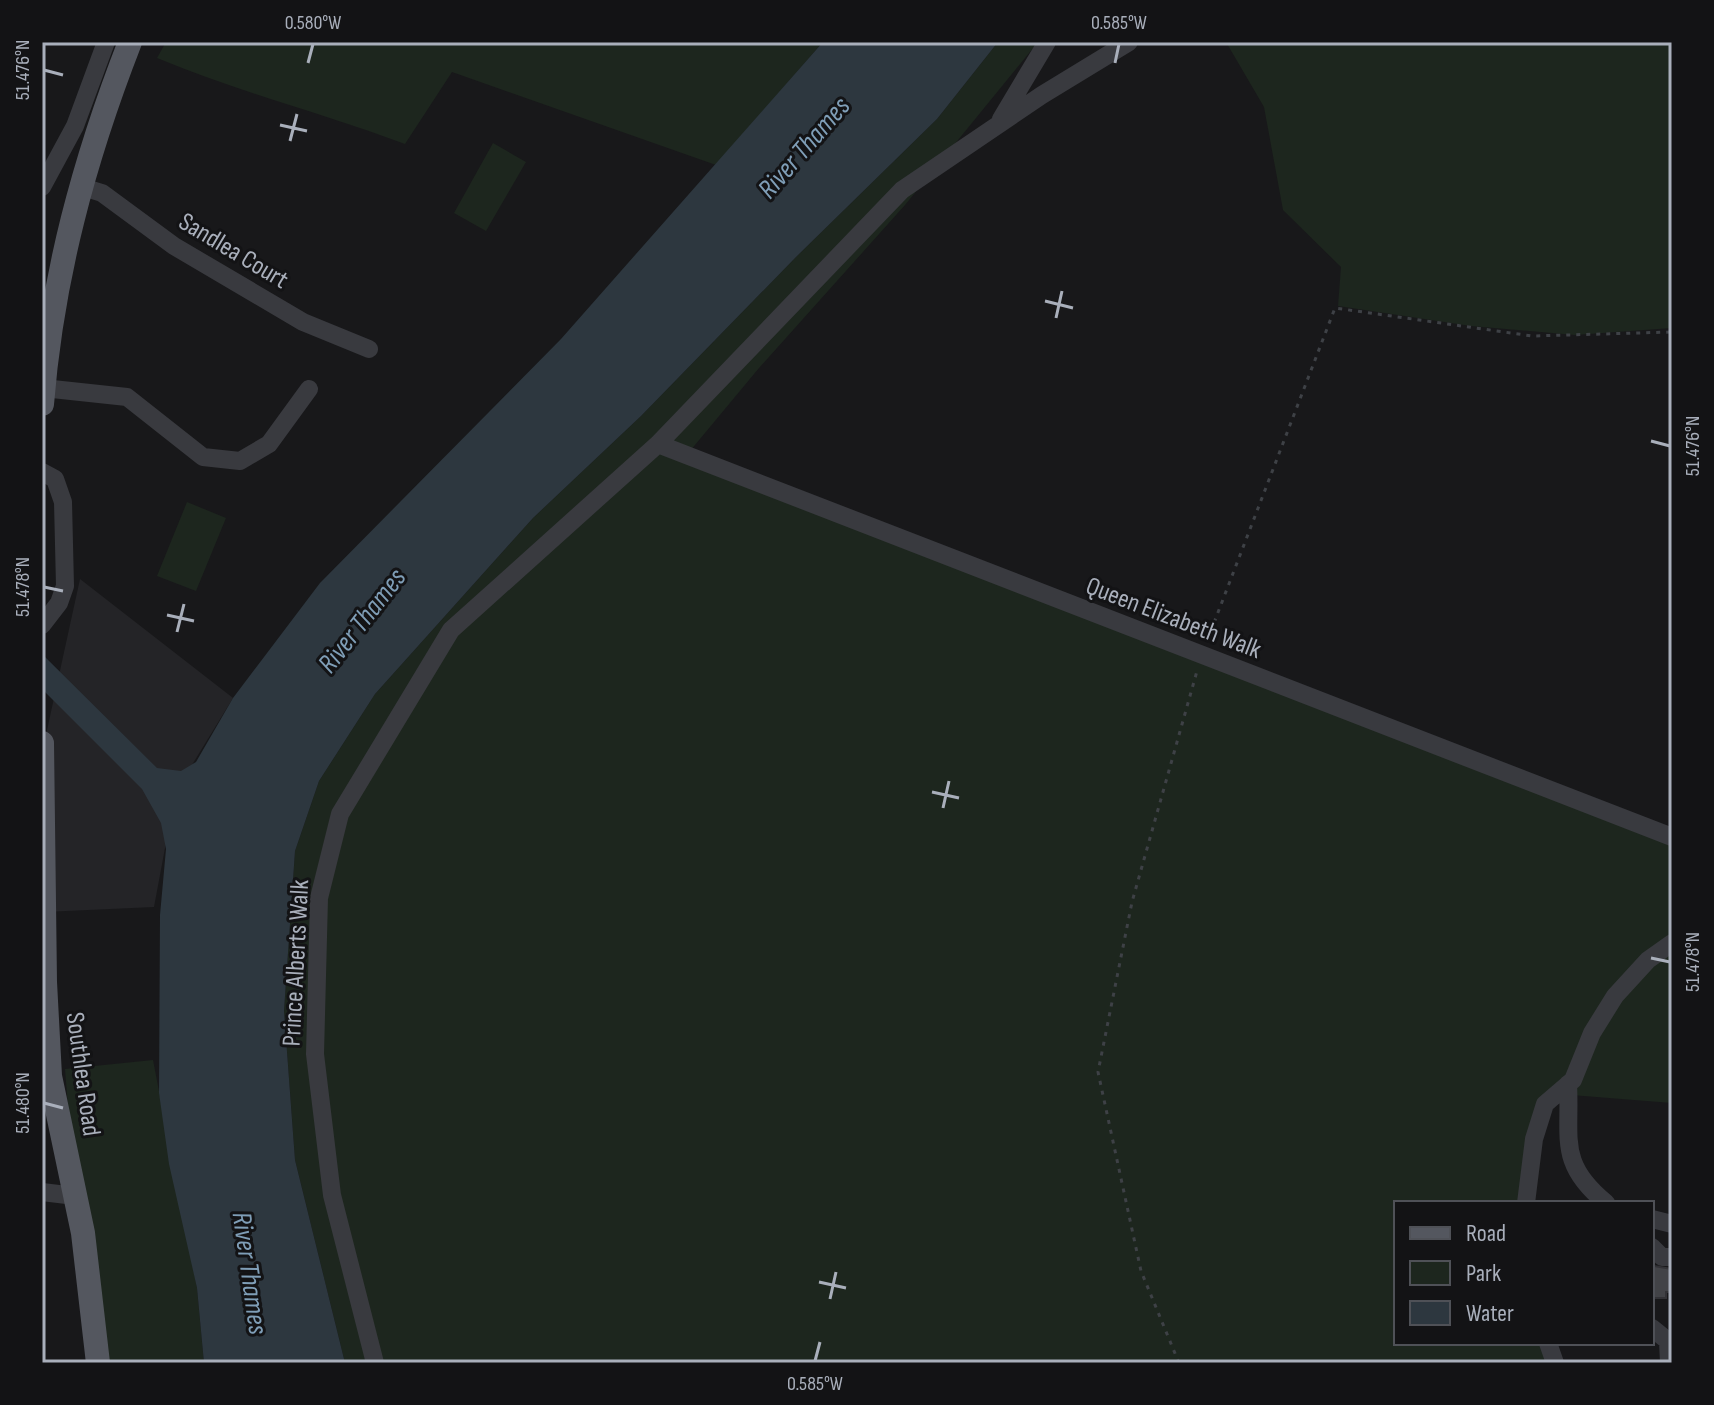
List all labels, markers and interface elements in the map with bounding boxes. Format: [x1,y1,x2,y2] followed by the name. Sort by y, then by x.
[285,11,341,35] text: 0.580°W
[1091,11,1147,35] text: 0.585°W
[11,40,35,100] text: 51.476°N
[751,90,857,205] water label: River Thames
[173,207,294,296] street label: Sandlea Court
[1681,416,1705,476] text: 51.476°N
[11,557,35,617] text: 51.478°N
[311,562,413,680] water label: River Thames
[1081,571,1266,666] street label: Queen Elizabeth Walk
[277,879,316,1047] street label: Prince Alberts Walk
[1681,932,1705,992] text: 51.478°N
[58,1010,107,1138] street label: Southlea Road
[11,1072,35,1134] text: 51.480°N
[1394,1201,1654,1345] legend
[225,1210,274,1337] water label: River Thames
[1466,1219,1506,1248] text: Road
[1466,1259,1501,1288] text: Park
[1466,1299,1514,1328] text: Water
[787,1372,843,1396] text: 0.585°W

